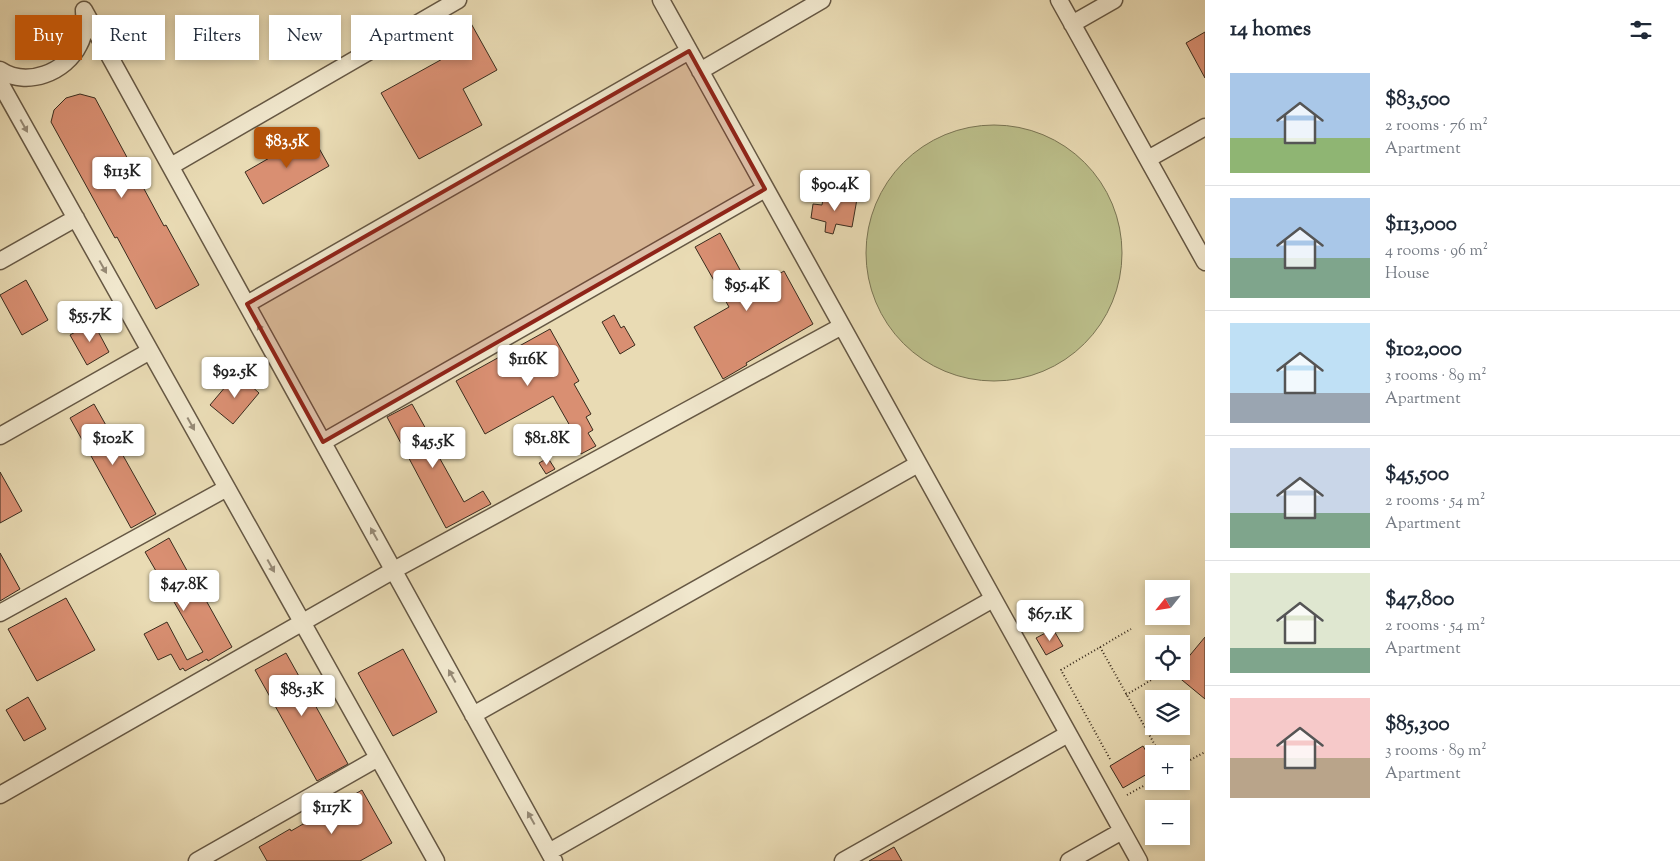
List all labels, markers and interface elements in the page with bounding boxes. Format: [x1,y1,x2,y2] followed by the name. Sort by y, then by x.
[15,15,82,60] chip: Buy
[92,15,165,60] chip: Rent
[175,15,259,60] chip: Filters
[269,15,341,60] chip: New
[351,15,472,60] chip: Apartment
[1230,15,1311,45] text: 14 homes
[1627,16,1655,44] icon: filters
[1385,85,1450,115] text: $83,500
[1270,93,1330,153] icon: home
[1385,115,1488,138] text: 2 rooms · 76 m²
[20,118,28,133] one-way arrow
[246,126,328,169] pin: $83.5K
[265,131,309,154] text: $83.5K
[1385,138,1461,161] text: Apartment
[87,156,157,199] pin: $113K
[103,161,141,184] text: $113K
[794,170,876,212] pin: $90.4K
[811,174,859,197] text: $90.4K
[1385,210,1457,240] text: $113,000
[1270,218,1330,278] icon: home
[1385,240,1488,263] text: 4 rooms · 96 m²
[99,261,108,274] one-way arrow
[1385,263,1429,286] text: House
[706,270,788,312] pin: $95.4K
[724,274,770,297] text: $95.4K
[49,300,131,343] pin: $55.7K
[68,305,112,328] text: $55.7K
[257,324,266,337] one-way arrow
[1385,335,1462,365] text: $102,000
[1270,343,1330,403] icon: home
[493,344,563,387] pin: $116K
[509,349,547,372] text: $116K
[194,356,276,399] pin: $92.5K
[213,361,257,384] text: $92.5K
[1385,365,1487,388] text: 3 rooms · 89 m²
[1385,388,1461,411] text: Apartment
[187,418,196,431] one-way arrow
[78,424,148,466] pin: $102K
[506,424,588,466] pin: $81.8K
[392,426,474,469] pin: $45.5K
[92,428,134,451] text: $102K
[524,428,570,451] text: $81.8K
[411,431,455,454] text: $45.5K
[1385,460,1449,490] text: $45,500
[1270,468,1330,528] icon: home
[1385,490,1485,513] text: 2 rooms · 54 m²
[1385,513,1461,536] text: Apartment
[370,526,378,541] one-way arrow
[267,559,275,573] one-way arrow
[143,570,225,612] pin: $47.8K
[160,574,208,597] text: $47.8K
[1145,580,1190,625] north arrow
[1145,580,1190,845] map controls
[1385,585,1454,615] text: $47,800
[1270,593,1330,653] icon: home
[1009,600,1091,642] pin: $67.1K
[1028,604,1072,627] text: $67.1K
[1385,615,1485,638] text: 2 rooms · 54 m²
[1145,635,1190,680] button: locate
[1385,638,1461,661] text: Apartment
[448,669,457,683] one-way arrow
[261,674,343,717] pin: $85.3K
[280,679,324,702] text: $85.3K
[1145,690,1190,735] button: layers
[1385,710,1450,740] text: $85,300
[1270,718,1330,778] icon: home
[1385,740,1487,763] text: 3 rooms · 89 m²
[1145,745,1190,790] button: +
[1385,763,1461,786] text: Apartment
[297,792,367,835] pin: $117K
[312,797,352,820] text: $117K
[1145,800,1190,845] button: −
[526,812,535,825] one-way arrow

